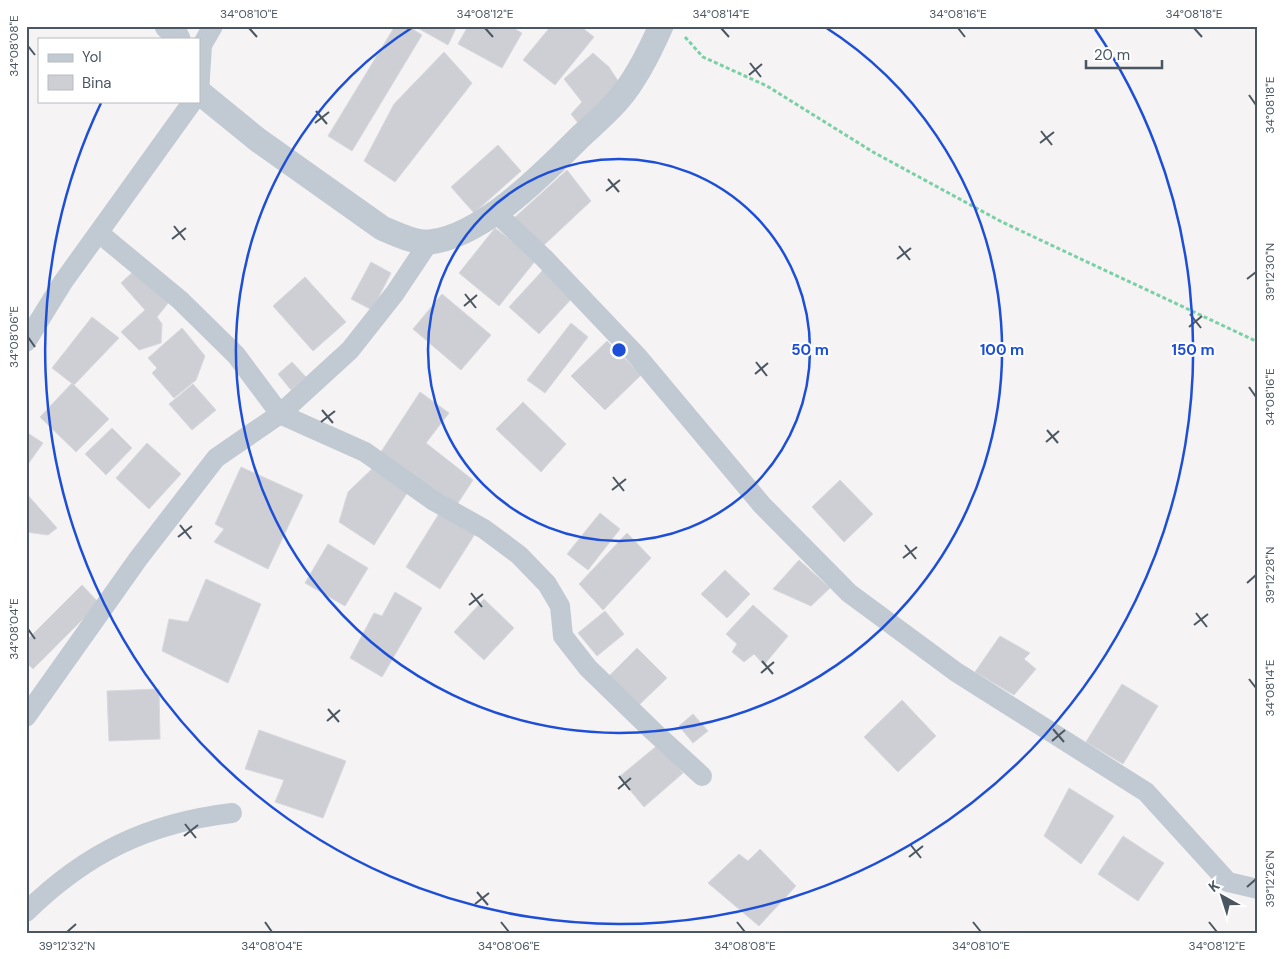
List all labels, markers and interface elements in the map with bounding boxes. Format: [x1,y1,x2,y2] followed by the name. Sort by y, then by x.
[220,6,278,22] text: 34°08'10"E
[457,6,514,22] text: 34°08'12"E
[692,6,750,22] text: 34°08'14"E
[929,6,987,22] text: 34°08'16"E
[1165,6,1223,22] text: 34°08'18"E
[6,15,22,77] text: 34°08'08"E
[38,38,200,102] legend
[1086,38,1163,70] scale bar
[1094,45,1130,65] text: 20 m
[82,47,102,67] text: Yol
[82,73,111,93] text: Bina
[1262,76,1278,134] text: 34°08'18"E
[1262,243,1278,301] text: 39°12'30"N
[6,306,22,368] text: 34°08'06"E
[791,340,829,360] text: 50 m
[980,340,1024,360] text: 100 m
[1172,340,1215,360] text: 150 m
[610,341,628,359] centre of rings
[1262,368,1278,426] text: 34°08'16"E
[1262,547,1278,603] text: 39°12'28"N
[6,598,22,660] text: 34°08'04"E
[1262,659,1278,717] text: 34°08'14"E
[1262,850,1278,908] text: 39°12'26"N
[1196,872,1246,922] north arrow
[1205,876,1223,896] text: K
[39,938,95,954] text: 39°12'32"N
[241,938,303,954] text: 34°08'04"E
[478,938,540,954] text: 34°08'06"E
[714,938,776,954] text: 34°08'08"E
[952,938,1010,954] text: 34°08'10"E
[1189,938,1246,954] text: 34°08'12"E

